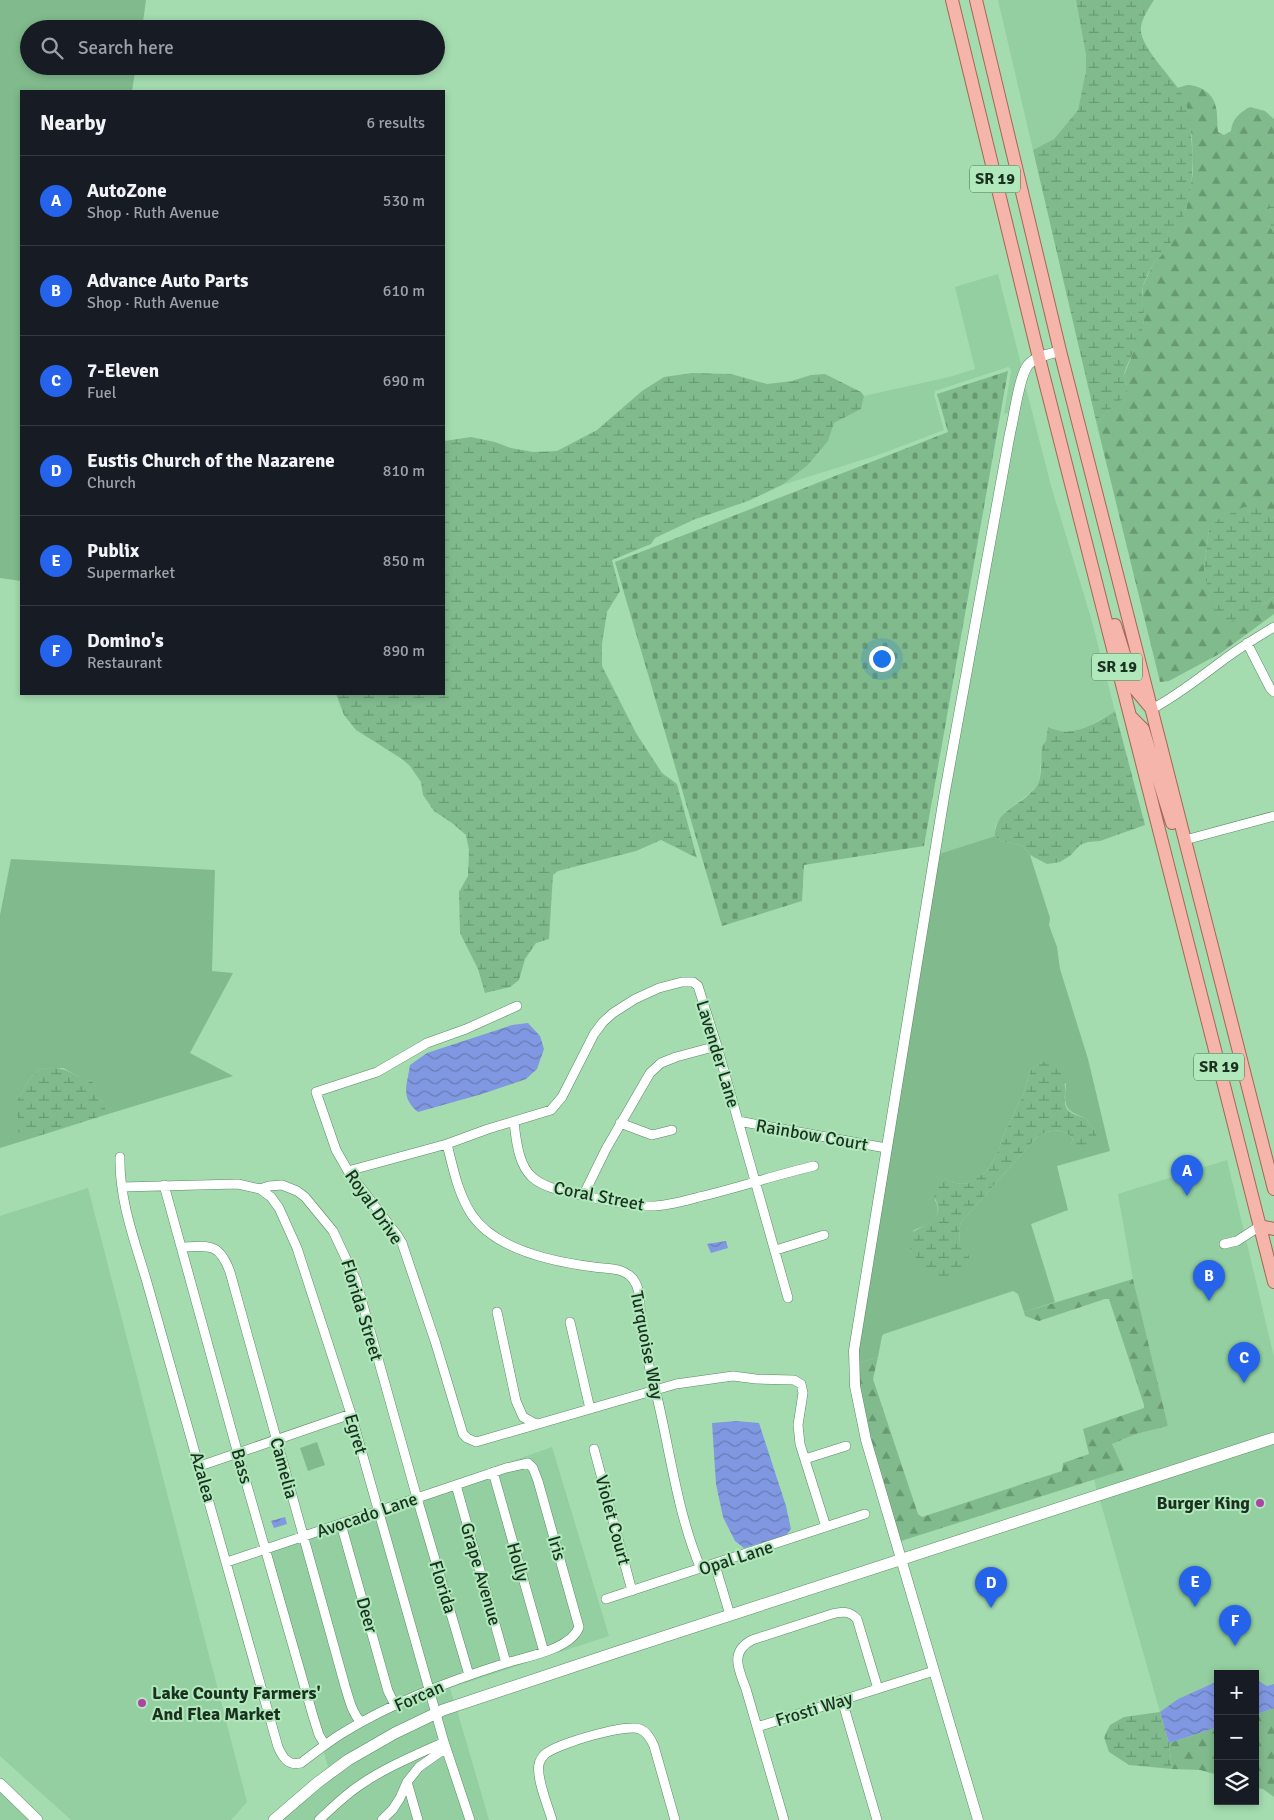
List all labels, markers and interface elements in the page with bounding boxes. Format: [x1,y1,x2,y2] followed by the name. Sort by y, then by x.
[20,20,445,75] search box
[38,34,66,62] icon: search
[78,36,174,60] text: Search here
[40,110,106,136] text: Nearby
[366,113,425,133] text: 6 results
[970,165,1020,192] road number: SR 19
[87,179,167,203] text: AutoZone
[51,191,61,211] text: A
[383,191,425,211] text: 530 m
[87,203,219,223] text: Shop · Ruth Avenue
[87,269,249,293] text: Advance Auto Parts
[51,281,61,301] text: B
[383,281,425,301] text: 610 m
[87,293,219,313] text: Shop · Ruth Avenue
[87,359,159,383] text: 7-Eleven
[51,371,61,391] text: C
[383,371,425,391] text: 690 m
[87,383,116,403] text: Fuel
[87,449,335,473] text: Eustis Church of the Nazarene
[51,461,61,481] text: D
[383,461,425,481] text: 810 m
[87,473,136,493] text: Church
[87,539,139,563] text: Publix
[51,551,61,571] text: E
[383,551,425,571] text: 850 m
[87,563,175,583] text: Supermarket
[87,629,164,653] text: Domino's
[52,641,60,661] text: F
[383,641,425,661] text: 890 m
[869,646,895,672] your location
[87,653,162,673] text: Restaurant
[1092,654,1142,680] road number: SR 19
[691,998,745,1110] street label: Lavender Lane
[1194,1054,1244,1080] road number: SR 19
[754,1114,870,1156] street label: Rainbow Court
[1171,1155,1203,1196] pin: A
[340,1165,408,1249] street label: Royal Drive
[552,1176,646,1216] street label: Coral Street
[336,1256,388,1364] street label: Florida Street
[1193,1260,1225,1301] pin: B
[626,1289,668,1402] street label: Turquoise Way
[1228,1342,1260,1383] pin: C
[340,1411,372,1457] street label: Egret
[265,1435,303,1501] street label: Camelia
[226,1446,258,1486] street label: Bass
[185,1449,221,1505] street label: Azalea
[590,1473,636,1567] street label: Violet Court
[313,1487,421,1543] street label: Avocado Lane
[1156,1492,1250,1514] place label: Burger King
[1254,1497,1266,1509] marker: Burger King
[456,1520,506,1628] street label: Grape Avenue
[543,1533,571,1563] street label: Iris
[696,1536,776,1580] street label: Opal Lane
[502,1540,534,1585] street label: Holly
[425,1558,461,1616] street label: Florida
[1179,1566,1211,1607] pin: E
[975,1567,1007,1608] pin: D
[351,1595,383,1636] street label: Deer
[1219,1605,1251,1646] pin: F
[1214,1670,1259,1805] map controls
[1214,1670,1259,1715] button: +
[391,1675,447,1717] street label: Forcan
[152,1682,321,1725] place label: Lake County Farmers' And Flea Market
[773,1687,856,1731] street label: Frosti Way
[136,1697,148,1709] marker: Lake County Farmers' And Flea Market
[1214,1715,1259,1760] button: −
[1214,1760,1259,1805] button: layers

